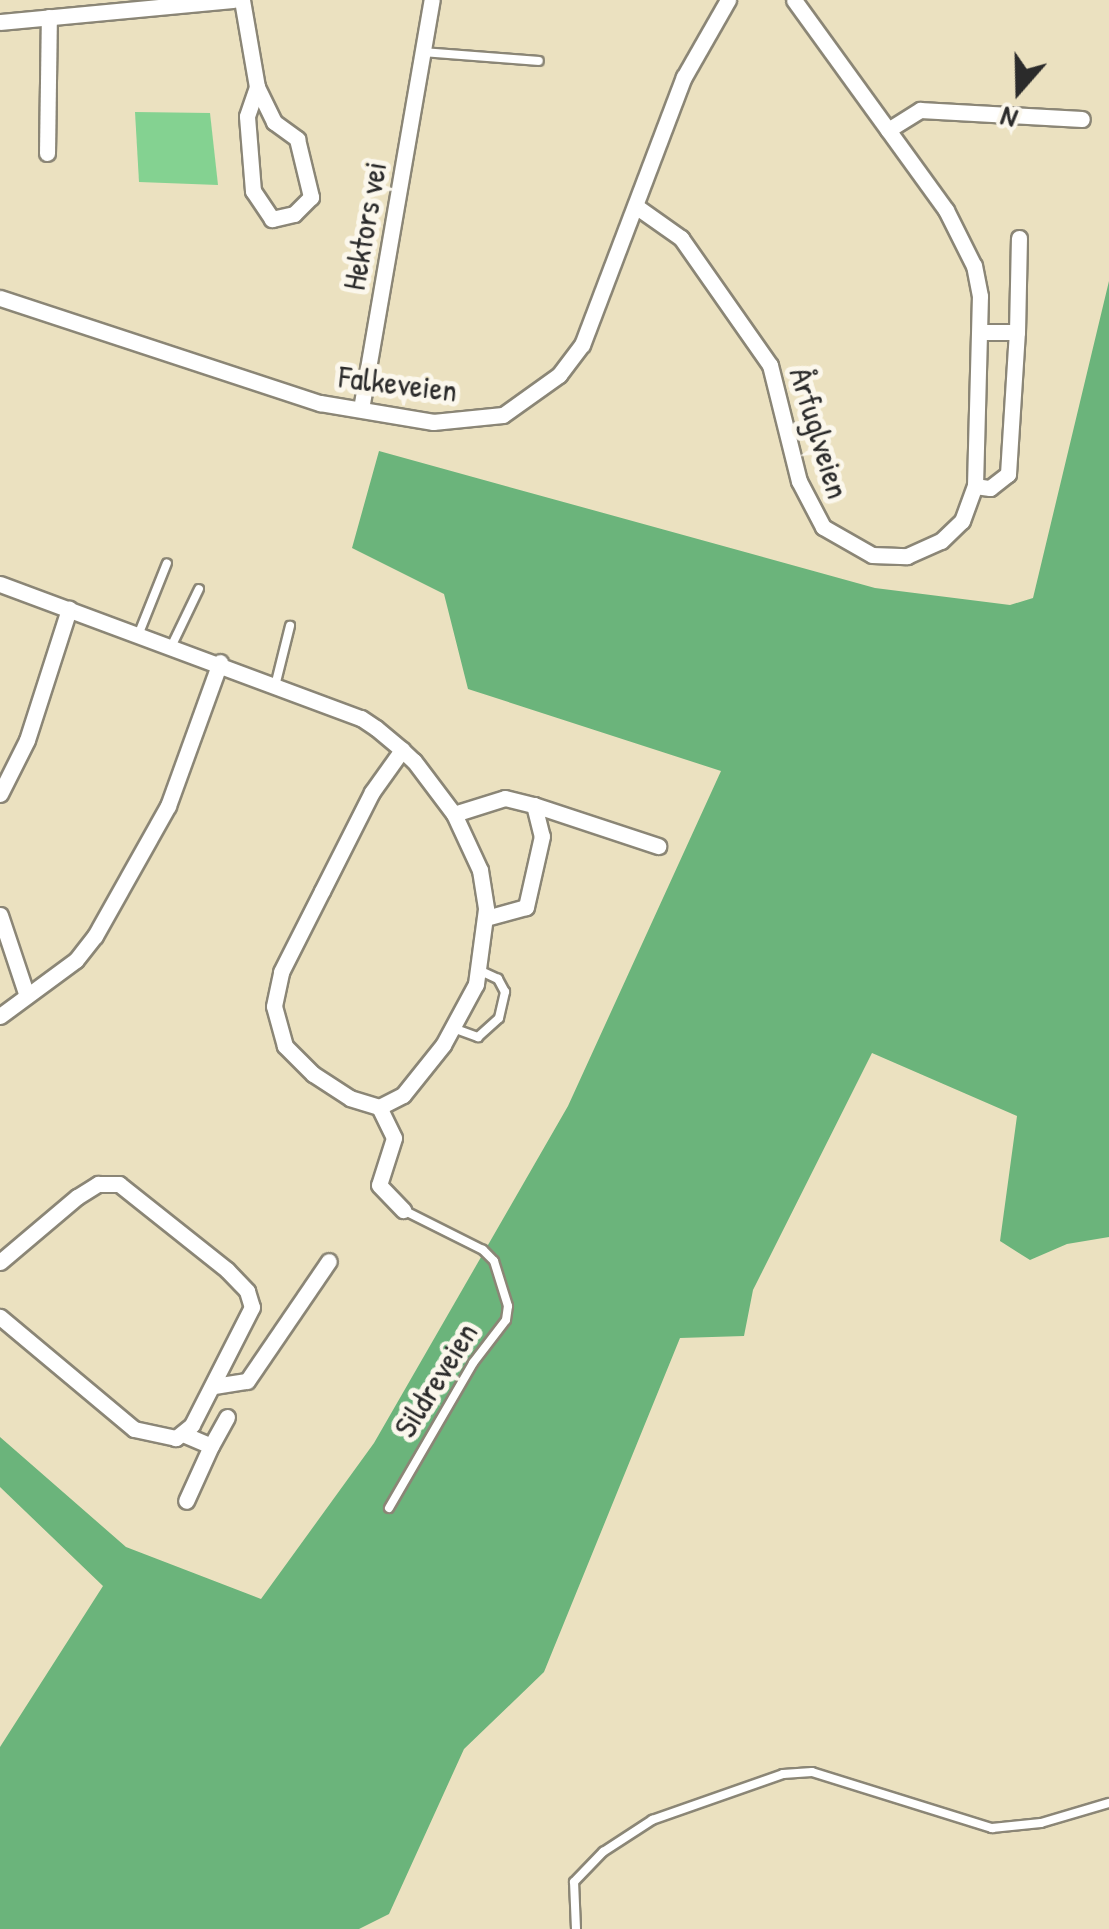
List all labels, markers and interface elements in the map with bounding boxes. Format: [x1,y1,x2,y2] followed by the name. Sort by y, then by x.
[969,40,1069,140] north arrow
[995,98,1022,139] text: N
[335,159,395,293] street label: Hektors vei
[337,358,459,410] street label: Falkeveien
[781,363,857,503] street label: Årfuglveien
[386,1316,486,1444] street label: Sildreveien

